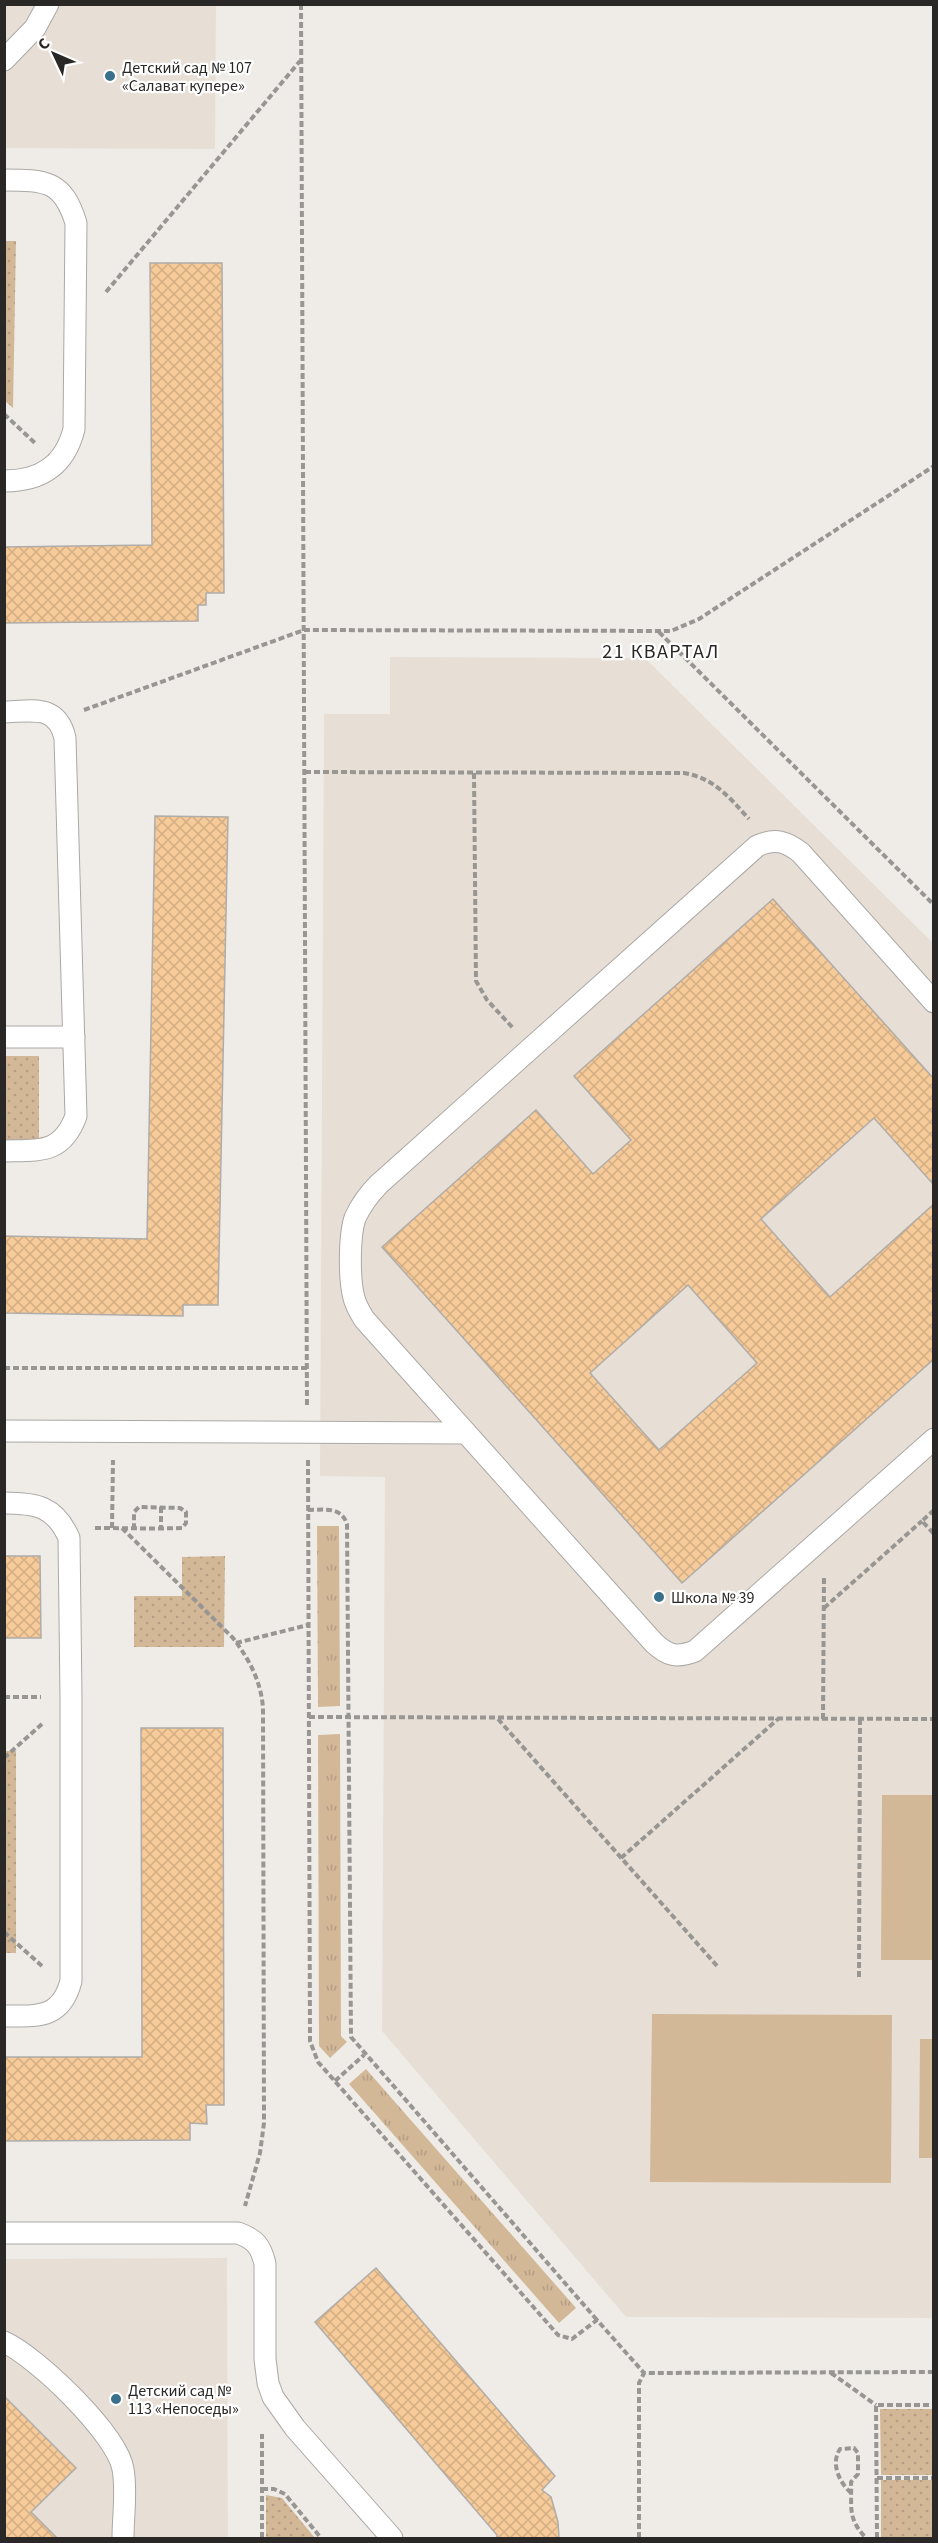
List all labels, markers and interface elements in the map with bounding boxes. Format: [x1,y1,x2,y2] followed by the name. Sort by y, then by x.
[24,24,84,84] north arrow
[33,33,55,55] text: С
[122,57,252,97] place label: Детский сад № 107 «Салават купере»
[103,69,117,83] marker: Детский сад № 107 «Салават купере»
[602,638,720,666] district label: 21 КВАРТАЛ
[671,1587,755,1609] place label: Школа № 39
[652,1590,666,1604] marker: Школа № 39
[128,2380,239,2420] place label: Детский сад № 113 «Непоседы»
[109,2392,123,2406] marker: Детский сад № 113 «Непоседы»

